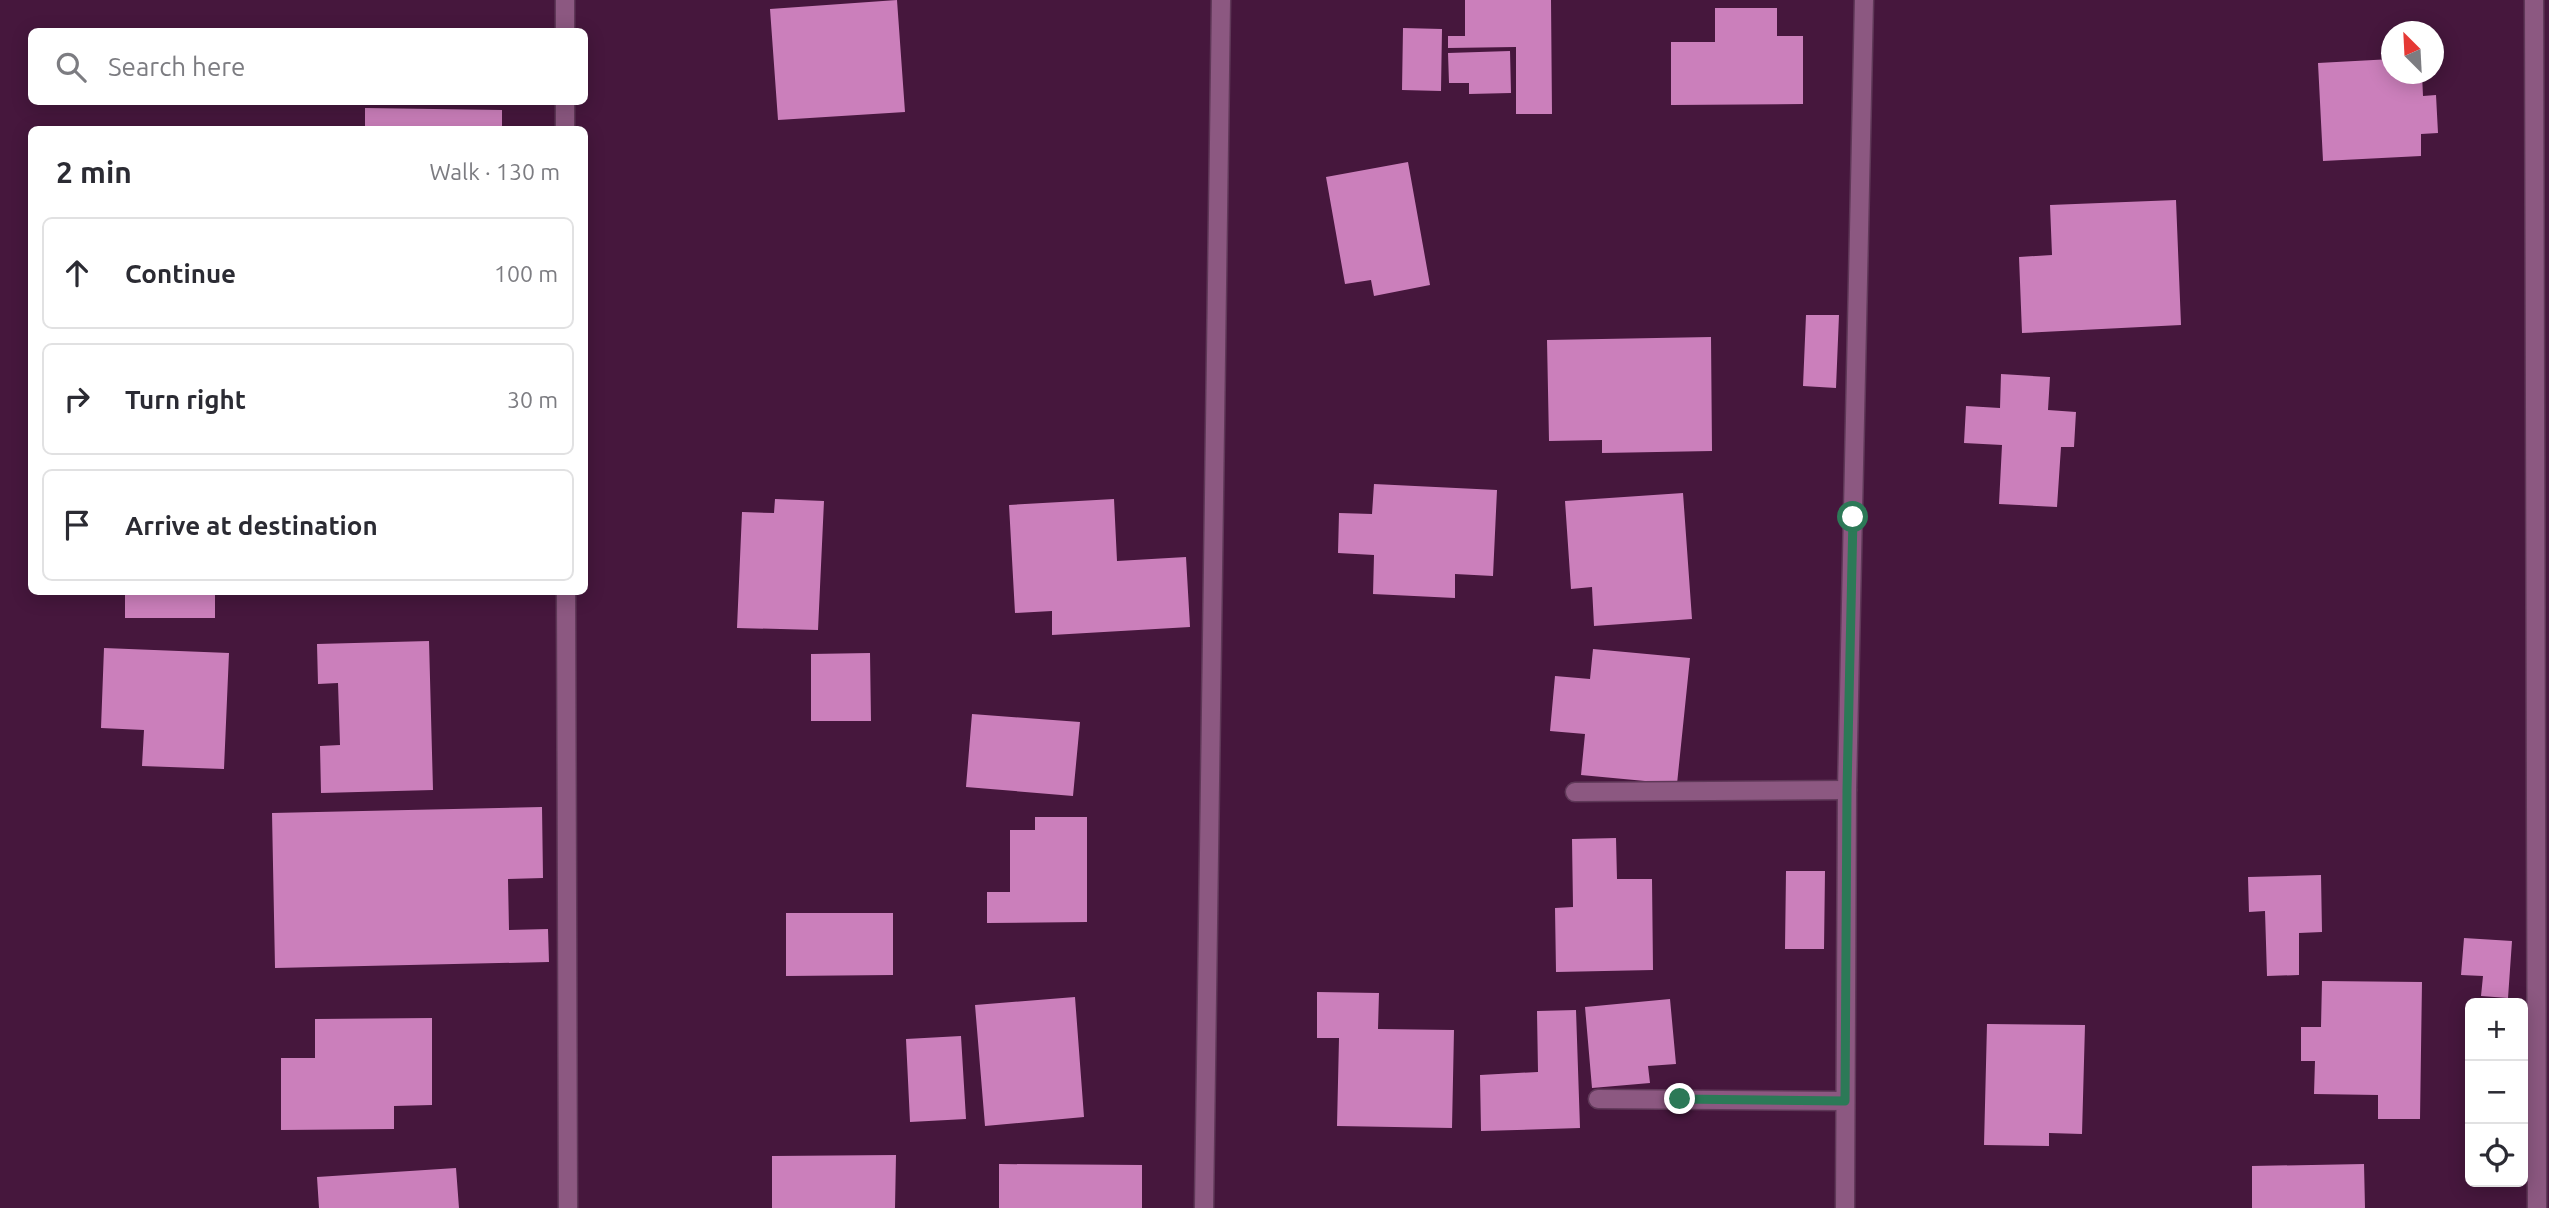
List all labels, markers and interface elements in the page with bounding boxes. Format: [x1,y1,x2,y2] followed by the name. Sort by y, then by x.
[2381,21,2444,84] north arrow
[28,28,588,105] search box
[52,48,90,86] icon: search
[108,52,245,81] text: Search here
[56,155,132,189] text: 2 min
[429,159,560,184] text: Walk · 130 m
[58,254,96,292] icon: ahead
[125,259,236,288] text: Continue
[494,261,558,286] text: 100 m
[58,380,96,418] icon: right
[125,385,246,414] text: Turn right
[507,387,558,412] text: 30 m
[1837,501,1868,532] route start
[58,506,96,544] icon: arrive
[125,511,378,540] text: Arrive at destination
[2465,998,2528,1187] map controls
[2465,998,2528,1061] button: +
[2465,1061,2528,1124] button: −
[1664,1083,1695,1114] route end
[2465,1124,2528,1187] button: locate

